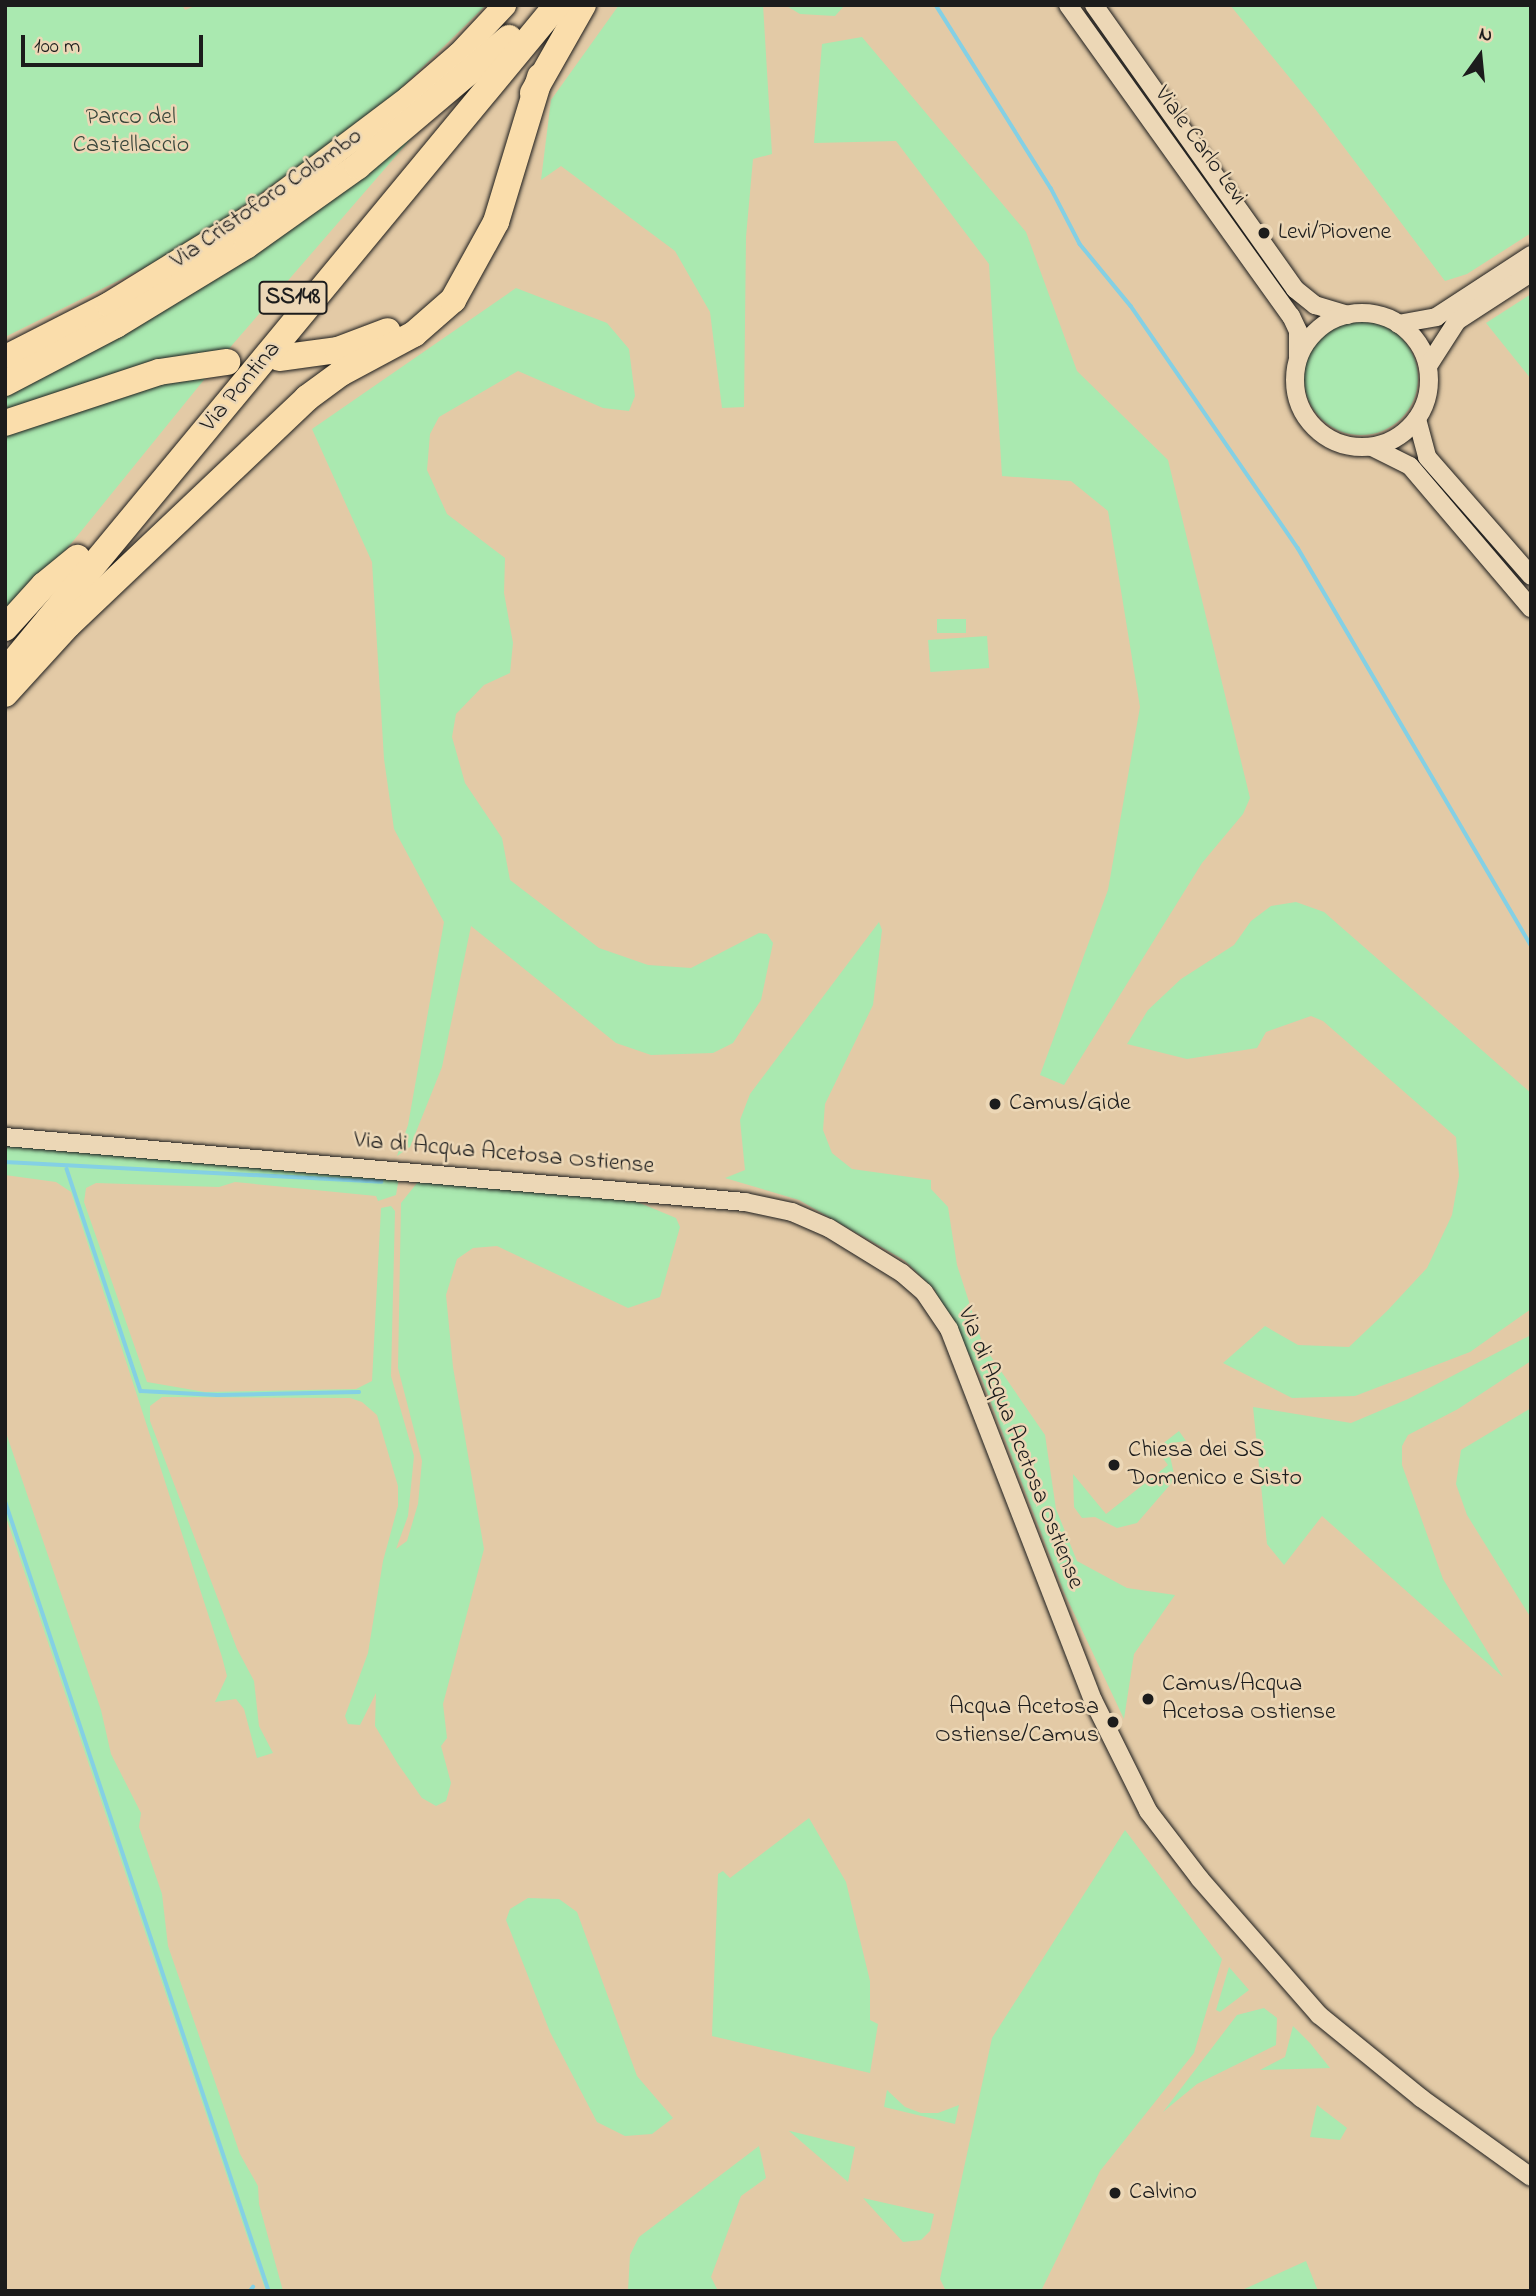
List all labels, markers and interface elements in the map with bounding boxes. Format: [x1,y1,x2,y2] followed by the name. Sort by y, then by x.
[24,21,206,65] scale bar
[1445,21,1515,91] north arrow
[1476,21,1495,50] text: N
[34,32,80,62] text: 100 m
[1147,81,1253,211] street label: Viale Carlo Levi
[73,104,189,160] park label: Parco del Castellaccio
[166,122,368,276] street label: Via Cristoforo Colombo
[1278,219,1391,247] place label: Levi/Piovene
[1256,225,1272,241] marker: Levi/Piovene
[258,278,328,318] road number: SS148
[195,336,287,438] street label: Via Pontina
[1009,1090,1131,1118] place label: Camus/Gide
[987,1096,1003,1112] marker: Camus/Gide
[353,1127,655,1181] street label: Via di Acqua Acetosa Ostiense
[950,1303,1090,1593] street label: Via di Acqua Acetosa Ostiense
[1128,1437,1302,1493] place label: Chiesa dei SS Domenico e Sisto
[1106,1457,1122,1473] marker: Chiesa dei SS Domenico e Sisto
[1162,1671,1336,1727] place label: Camus/Acqua Acetosa Ostiense
[1140,1691,1156,1707] marker: Camus/Acqua Acetosa Ostiense
[935,1694,1099,1750] place label: Acqua Acetosa Ostiense/Camus
[1105,1714,1121,1730] marker: Acqua Acetosa Ostiense/Camus
[1129,2179,1197,2207] place label: Calvino
[1107,2185,1123,2201] marker: Calvino

